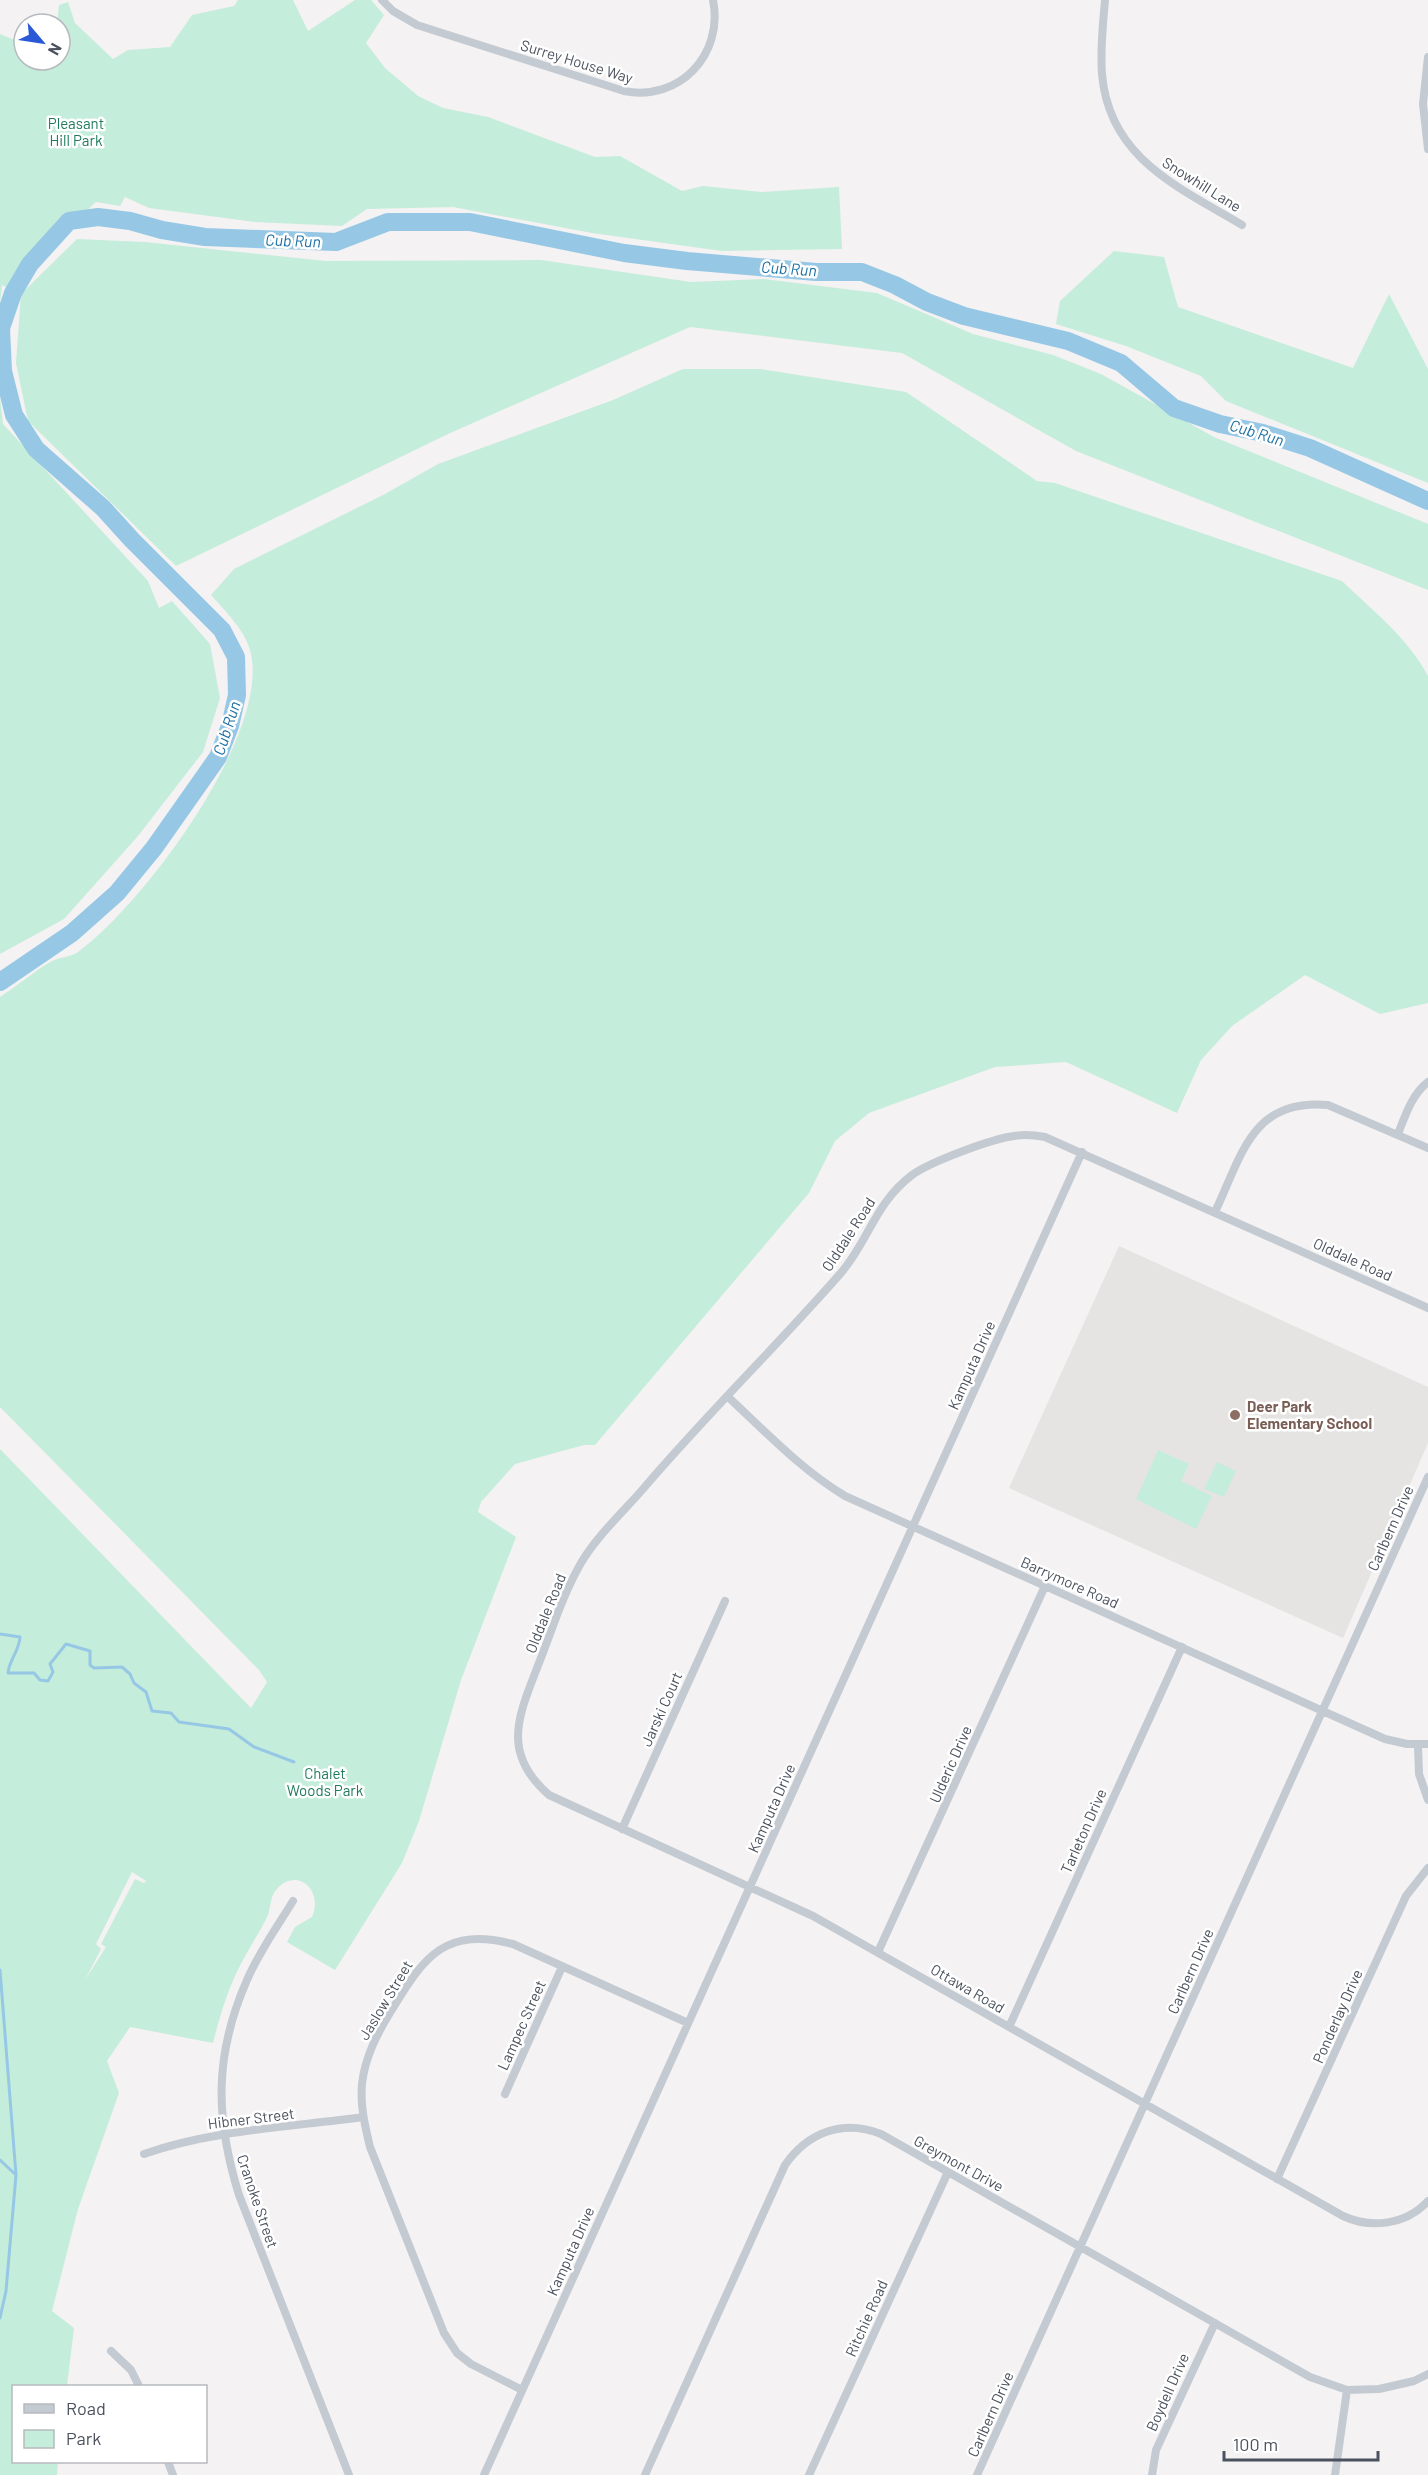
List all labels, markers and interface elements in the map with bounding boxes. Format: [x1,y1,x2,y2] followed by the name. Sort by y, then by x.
[12,12,72,72] north arrow
[519,35,635,87] street label: Surrey House Way
[45,40,66,59] text: N
[48,114,104,149] park label: Pleasant Hill Park
[1159,153,1245,215] street label: Snowhill Lane
[265,230,321,250] water label: Cub Run
[761,257,817,279] water label: Cub Run
[1228,415,1286,449] water label: Cub Run
[208,699,244,757] water label: Cub Run
[817,1194,879,1274] street label: Olddale Road
[1311,1234,1395,1284] street label: Olddale Road
[943,1318,999,1412] street label: Kamputa Drive
[1247,1397,1372,1432] place label: Deer Park Elementary School
[1228,1408,1242,1422] marker: Deer Park Elementary School
[1363,1482,1417,1574] street label: Carlbern Drive
[1018,1552,1122,1612] street label: Barrymore Road
[521,1570,569,1656] street label: Olddale Road
[637,1669,685,1749] street label: Jarski Court
[925,1722,975,1806] street label: Ulderic Drive
[743,1761,799,1855] street label: Kamputa Drive
[287,1764,364,1799] park label: Chalet Woods Park
[1056,1786,1110,1876] street label: Tarleton Drive
[1163,1925,1217,2017] street label: Carlbern Drive
[354,1957,416,2043] street label: Jaslow Street
[928,1960,1008,2016] street label: Ottawa Road
[1308,1966,1366,2066] street label: Ponderlay Drive
[493,1977,549,2073] street label: Lampec Street
[207,2104,295,2132] street label: Hibner Street
[911,2131,1007,2195] street label: Greymont Drive
[234,2152,282,2250] street label: Cranoke Street
[542,2204,598,2298] street label: Kamputa Drive
[841,2277,891,2359] street label: Ritchie Road
[1142,2350,1192,2434] street label: Boydell Drive
[963,2368,1017,2460] street label: Carlbern Drive
[12,2385,207,2463] legend
[66,2397,106,2419] text: Road
[1224,2424,1378,2462] scale bar
[66,2427,101,2449] text: Park
[1233,2433,1278,2455] text: 100 m

